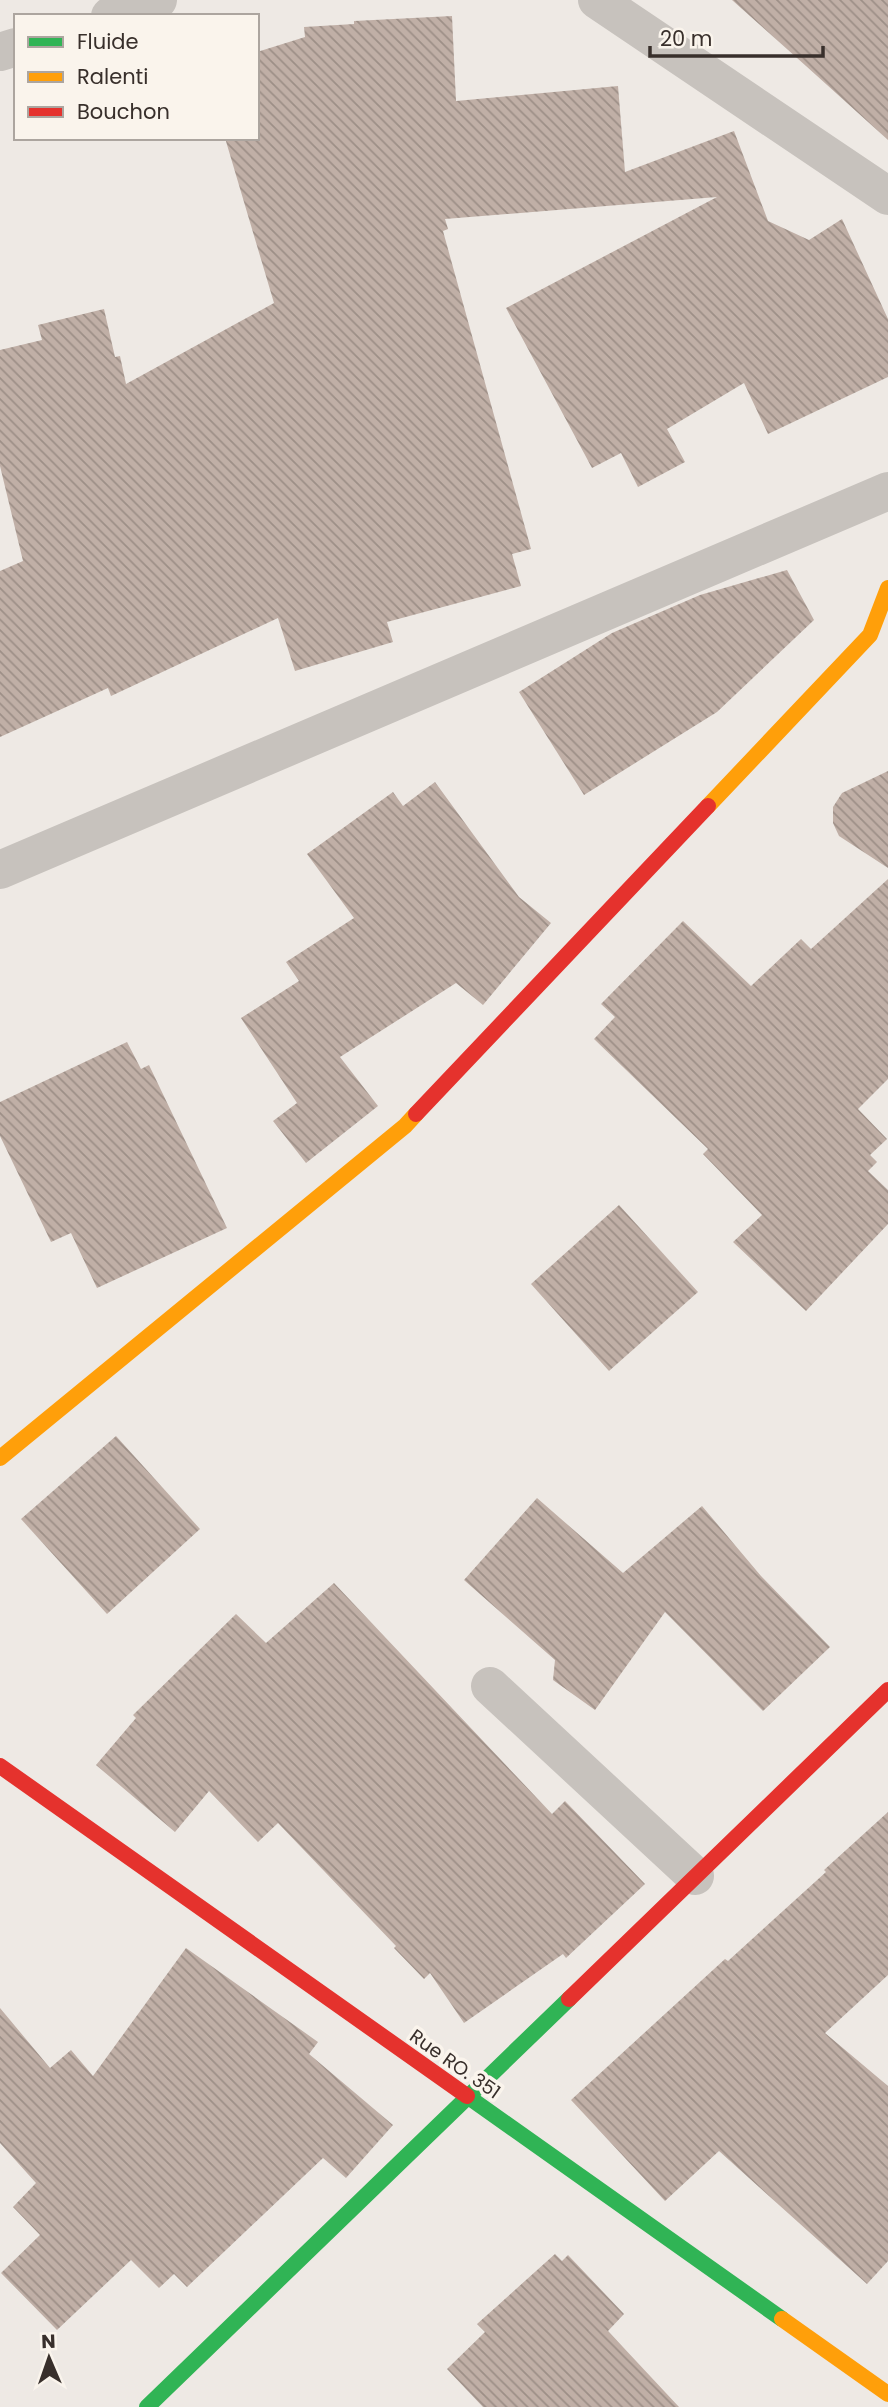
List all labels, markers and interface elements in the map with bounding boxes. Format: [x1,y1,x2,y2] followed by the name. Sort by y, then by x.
[14,14,259,140] legend
[650,14,823,58] scale bar
[660,24,713,53] text: 20 m
[77,27,139,56] text: Fluide
[77,62,148,91] text: Ralenti
[77,97,170,126] text: Bouchon
[404,2023,506,2105] street label: Rue RO. 351
[14,2323,84,2393] north arrow
[41,2328,56,2355] text: N

